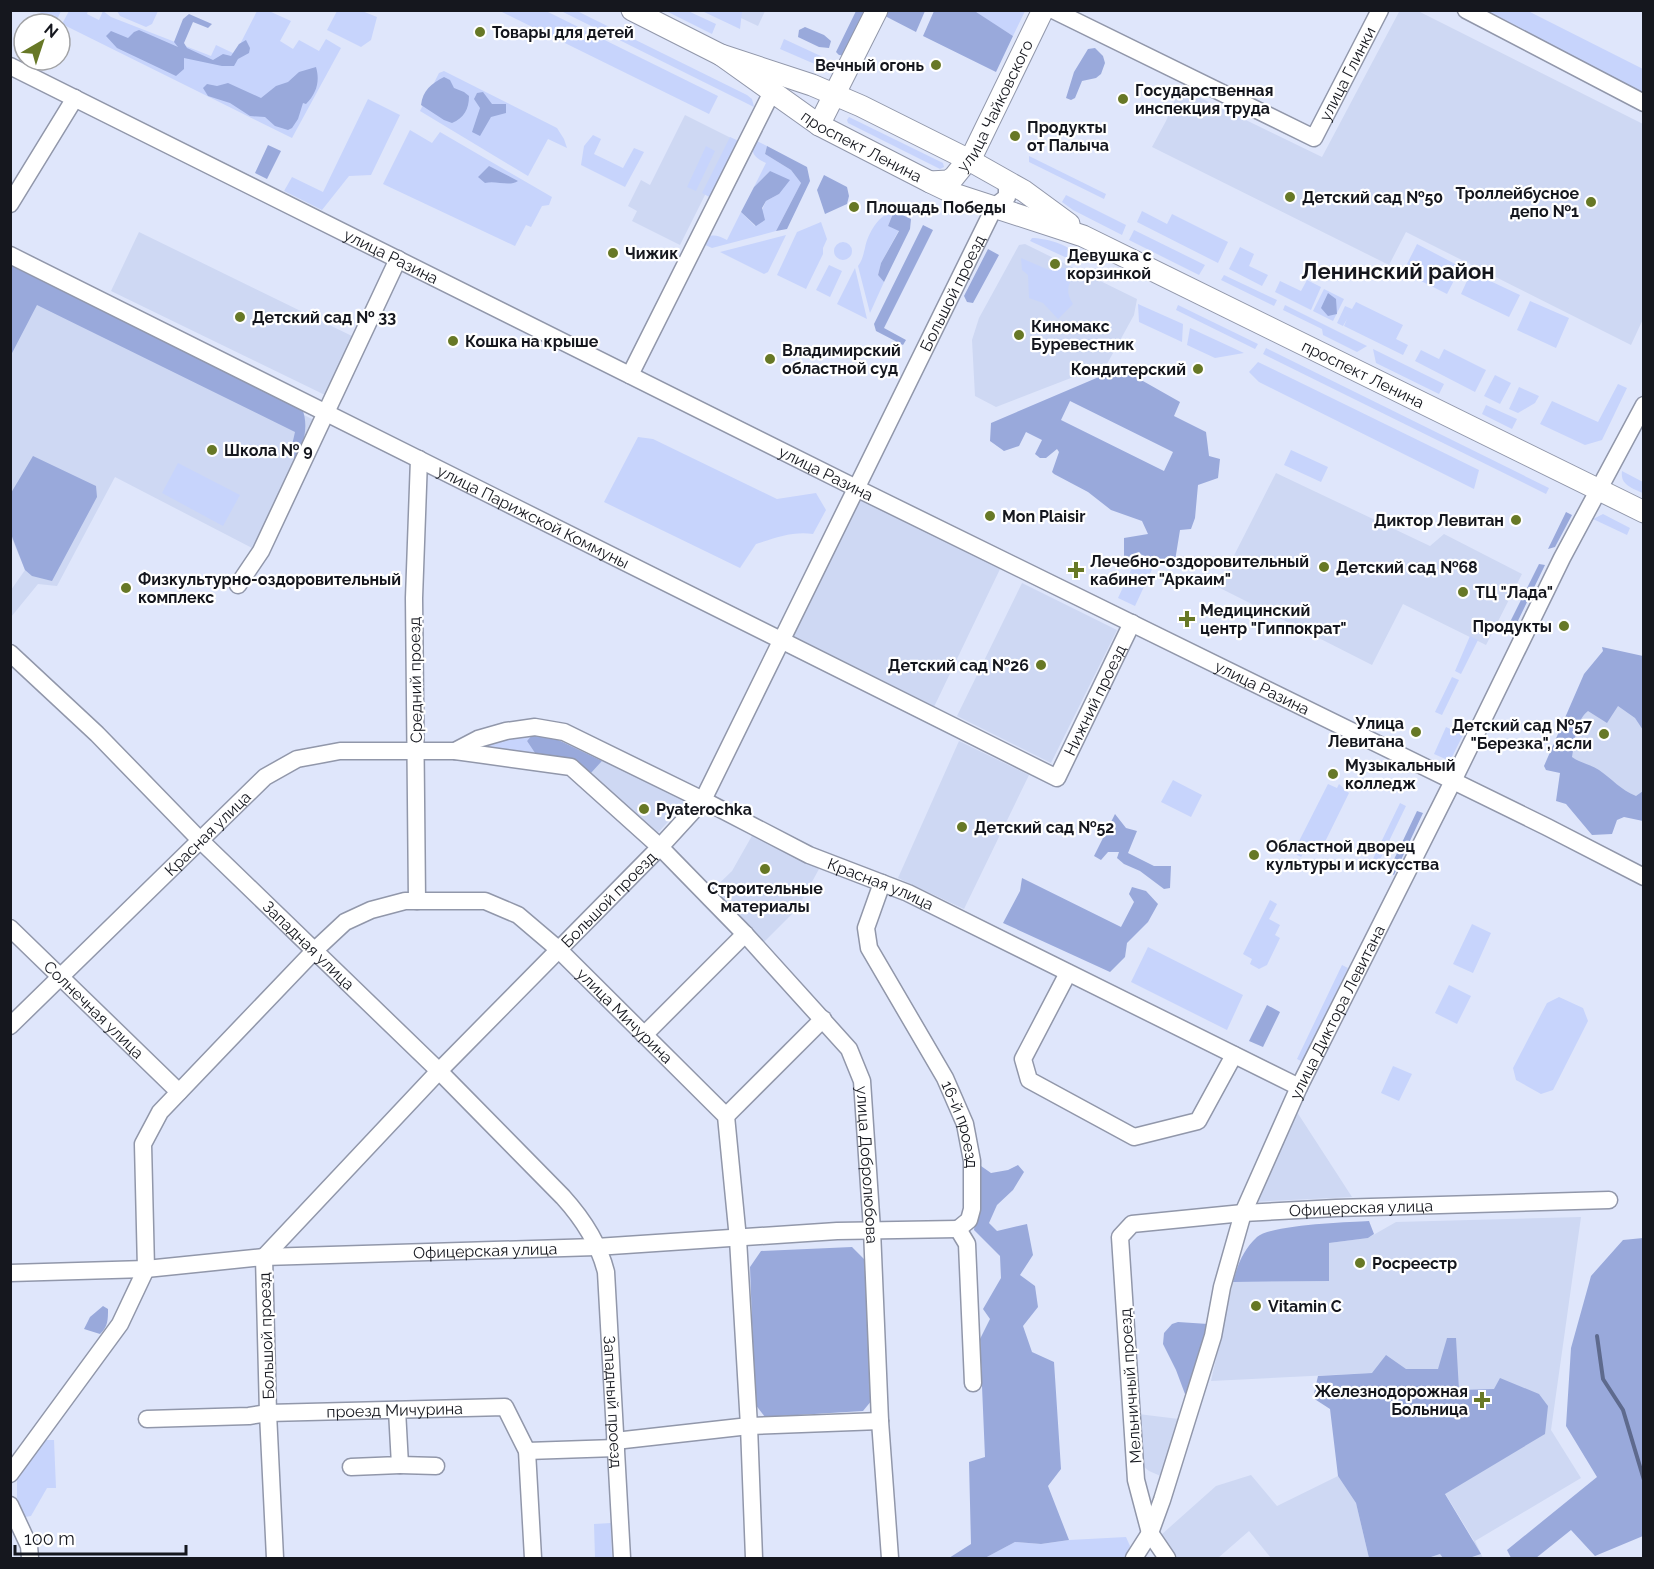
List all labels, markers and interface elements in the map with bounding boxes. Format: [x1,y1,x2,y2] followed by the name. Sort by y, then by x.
[12,12,72,72] north arrow
[40,20,62,42] text: N
[492,23,634,42] place label: Товары для детей
[1315,24,1380,124] street label: улица Глинки
[473,25,487,39] marker: Товары для детей
[953,37,1037,176] street label: улица Чайковского
[815,56,924,75] place label: Вечный огонь
[929,58,943,72] marker: Вечный огонь
[1135,81,1273,118] place label: Государственная инспекция труда
[1116,92,1130,106] marker: Государственная инспекция труда
[797,106,925,186] street label: проспект Ленина
[1027,118,1109,155] place label: Продукты от Палыча
[1008,129,1022,143] marker: Продукты от Палыча
[1456,184,1579,221] place label: Троллейбусное депо №1
[1302,188,1443,207] place label: Детский сад №50
[1283,190,1297,204] marker: Детский сад №50
[1584,195,1598,209] marker: Троллейбусное депо №1
[866,198,1006,217] place label: Площадь Победы
[847,200,861,214] marker: Площадь Победы
[341,225,441,288] street label: улица Разина
[916,232,989,354] street label: Большой проезд
[625,244,678,263] place label: Чижик
[606,246,620,260] marker: Чижик
[1067,246,1152,283] place label: Девушка с корзинкой
[1048,257,1062,271] marker: Девушка с корзинкой
[1301,258,1495,284] district label: Ленинский район
[252,308,396,327] place label: Детский сад № 33
[233,310,247,324] marker: Детский сад № 33
[1031,317,1134,354] place label: Киномакс Буревестник
[1012,328,1026,342] marker: Киномакс Буревестник
[465,332,599,351] place label: Кошка на крыше
[446,334,460,348] marker: Кошка на крыше
[1299,336,1427,412] street label: проспект Ленина
[782,341,901,378] place label: Владимирский областной суд
[763,352,777,366] marker: Владимирский областной суд
[1071,360,1186,379] place label: Кондитерский
[1191,362,1205,376] marker: Кондитерский
[224,441,313,460] place label: Школа № 9
[776,442,876,505] street label: улица Разина
[205,443,219,457] marker: Школа № 9
[434,461,632,573] street label: улица Парижской Коммуны
[1002,507,1085,526] place label: Mon Plaisir
[983,509,997,523] marker: Mon Plaisir
[1374,511,1504,530] place label: Диктор Левитан
[1509,513,1523,527] marker: Диктор Левитан
[1090,552,1309,589] place label: Лечебно-оздоровительный кабинет "Аркаим"
[1336,558,1478,577] place label: Детский сад №68
[1317,560,1331,574] marker: Детский сад №68
[1067,561,1085,579] marker: Лечебно-оздоровительный кабинет "Аркаим"
[138,570,401,607] place label: Физкультурно-оздоровительный комплекс
[119,581,133,595] marker: Физкультурно-оздоровительный комплекс
[1475,583,1553,602] place label: ТЦ "Лада"
[1456,585,1470,599] marker: ТЦ "Лада"
[1200,601,1347,638] place label: Медицинский центр "Гиппократ"
[1178,610,1196,628] marker: Медицинский центр "Гиппократ"
[405,617,426,743] street label: Средний проезд
[1472,617,1552,636] place label: Продукты
[1557,619,1571,633] marker: Продукты
[1060,642,1130,759] street label: Нижний проезд
[888,656,1029,675] place label: Детский сад №26
[1212,657,1313,719] street label: улица Разина
[1034,658,1048,672] marker: Детский сад №26
[1328,714,1404,751] place label: Улица Левитана
[1452,716,1592,753] place label: Детский сад №57 "Березка", ясли
[1409,725,1423,739] marker: Улица Левитана
[1597,727,1611,741] marker: Детский сад №57 "Березка", ясли
[1345,756,1456,793] place label: Музыкальный колледж
[1326,767,1340,781] marker: Музыкальный колледж
[161,787,255,880] street label: Красная улица
[656,800,752,819] place label: Pyaterochka
[637,802,651,816] marker: Pyaterochka
[974,818,1114,837] place label: Детский сад №52
[955,820,969,834] marker: Детский сад №52
[1266,837,1439,874] place label: Областной дворец культуры и искусства
[557,848,660,952] street label: Большой проезд
[1247,848,1261,862] marker: Областной дворец культуры и искусства
[825,854,937,914] street label: Красная улица
[758,862,772,876] marker: Строительные материалы
[707,879,823,916] place label: Строительные материалы
[259,897,358,994] street label: Западная улица
[1286,922,1389,1102] street label: улица Диктора Левитана
[40,957,148,1063] street label: Солнечная улица
[573,964,677,1068] street label: улица Мичурина
[937,1078,981,1168] street label: 16-й проезд
[852,1085,882,1244] street label: улица Добролюбова
[1288,1196,1433,1221] street label: Офицерская улица
[413,1239,558,1263] street label: Офицерская улица
[1372,1254,1457,1273] place label: Росреестр
[1353,1256,1367,1270] marker: Росреестр
[255,1272,278,1400] street label: Большой проезд
[1268,1297,1342,1316] place label: Vitamin C
[1249,1299,1263,1313] marker: Vitamin C
[1116,1308,1145,1464] street label: Мельничный проезд
[600,1335,626,1469] street label: Западный проезд
[1314,1382,1468,1419] place label: Железнодорожная Больница
[1473,1391,1491,1409] marker: Железнодорожная Больница
[326,1399,463,1422] street label: проезд Мичурина
[15,1518,186,1556] scale bar
[24,1528,75,1549] text: 100 m

